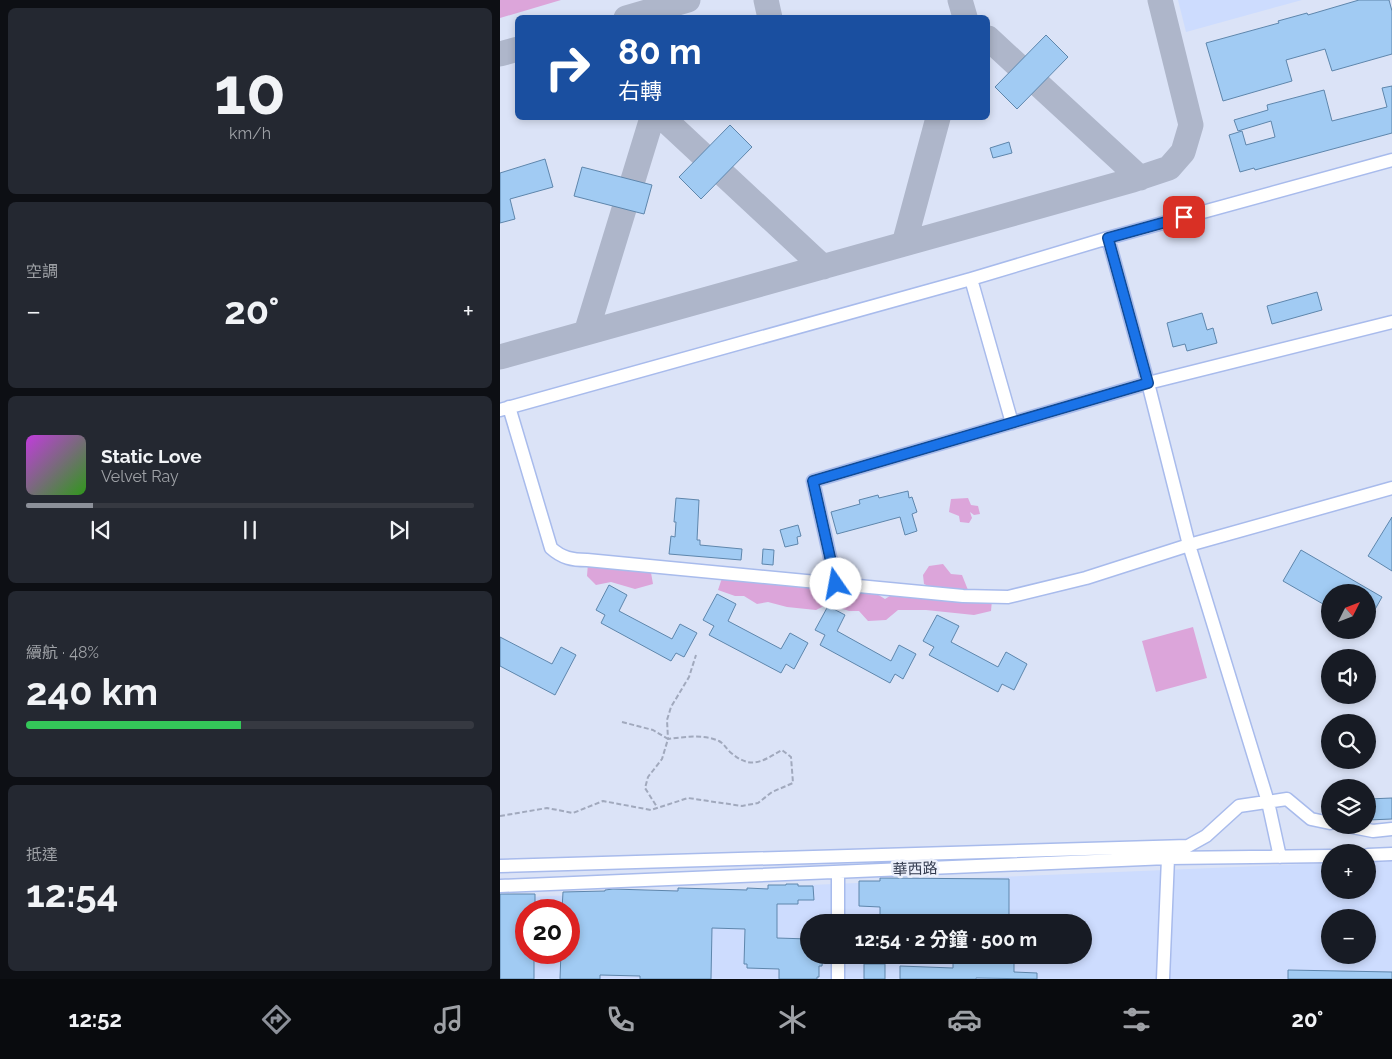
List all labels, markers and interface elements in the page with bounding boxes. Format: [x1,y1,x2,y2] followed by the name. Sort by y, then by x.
[618,31,702,72] text: 80 m
[535,35,600,100] icon: right
[214,53,286,129] text: 10
[618,78,662,104] text: 右轉
[229,124,271,143] text: km/h
[1163,196,1205,238] pin
[1170,203,1198,231] icon: arrive
[26,262,58,281] text: 空調
[224,288,279,333] text: 20°
[26,295,41,328] text: −
[462,295,474,328] text: +
[101,445,202,467] text: Static Love
[101,467,179,486] text: Velvet Ray
[87,516,115,544] icon: previous
[236,516,264,544] icon: pause
[385,516,413,544] icon: next
[809,557,861,609] position arrow
[1321,584,1376,639] north arrow
[1321,584,1376,964] map controls
[26,643,99,662] text: 續航 · 48%
[1321,649,1376,704] button: sound
[26,669,158,714] text: 240 km
[1321,714,1376,769] button: search
[1321,779,1376,834] button: layers
[1321,844,1376,899] button: +
[26,845,58,864] text: 抵達
[892,859,938,879] street label: 華西路
[26,871,118,916] text: 12:54
[515,899,580,964] speed limit sign: 20
[1321,909,1376,964] button: −
[855,928,1037,950] text: 12:54 · 2 分鐘 · 500 m
[259,1002,294,1037] icon: directions
[431,1002,466,1037] icon: music
[603,1002,638,1037] icon: phone
[775,1002,810,1037] icon: climate
[947,1002,982,1037] icon: car
[1119,1002,1154,1037] icon: filters
[69,1006,122,1032] text: 12:52
[1292,1006,1323,1032] text: 20°

